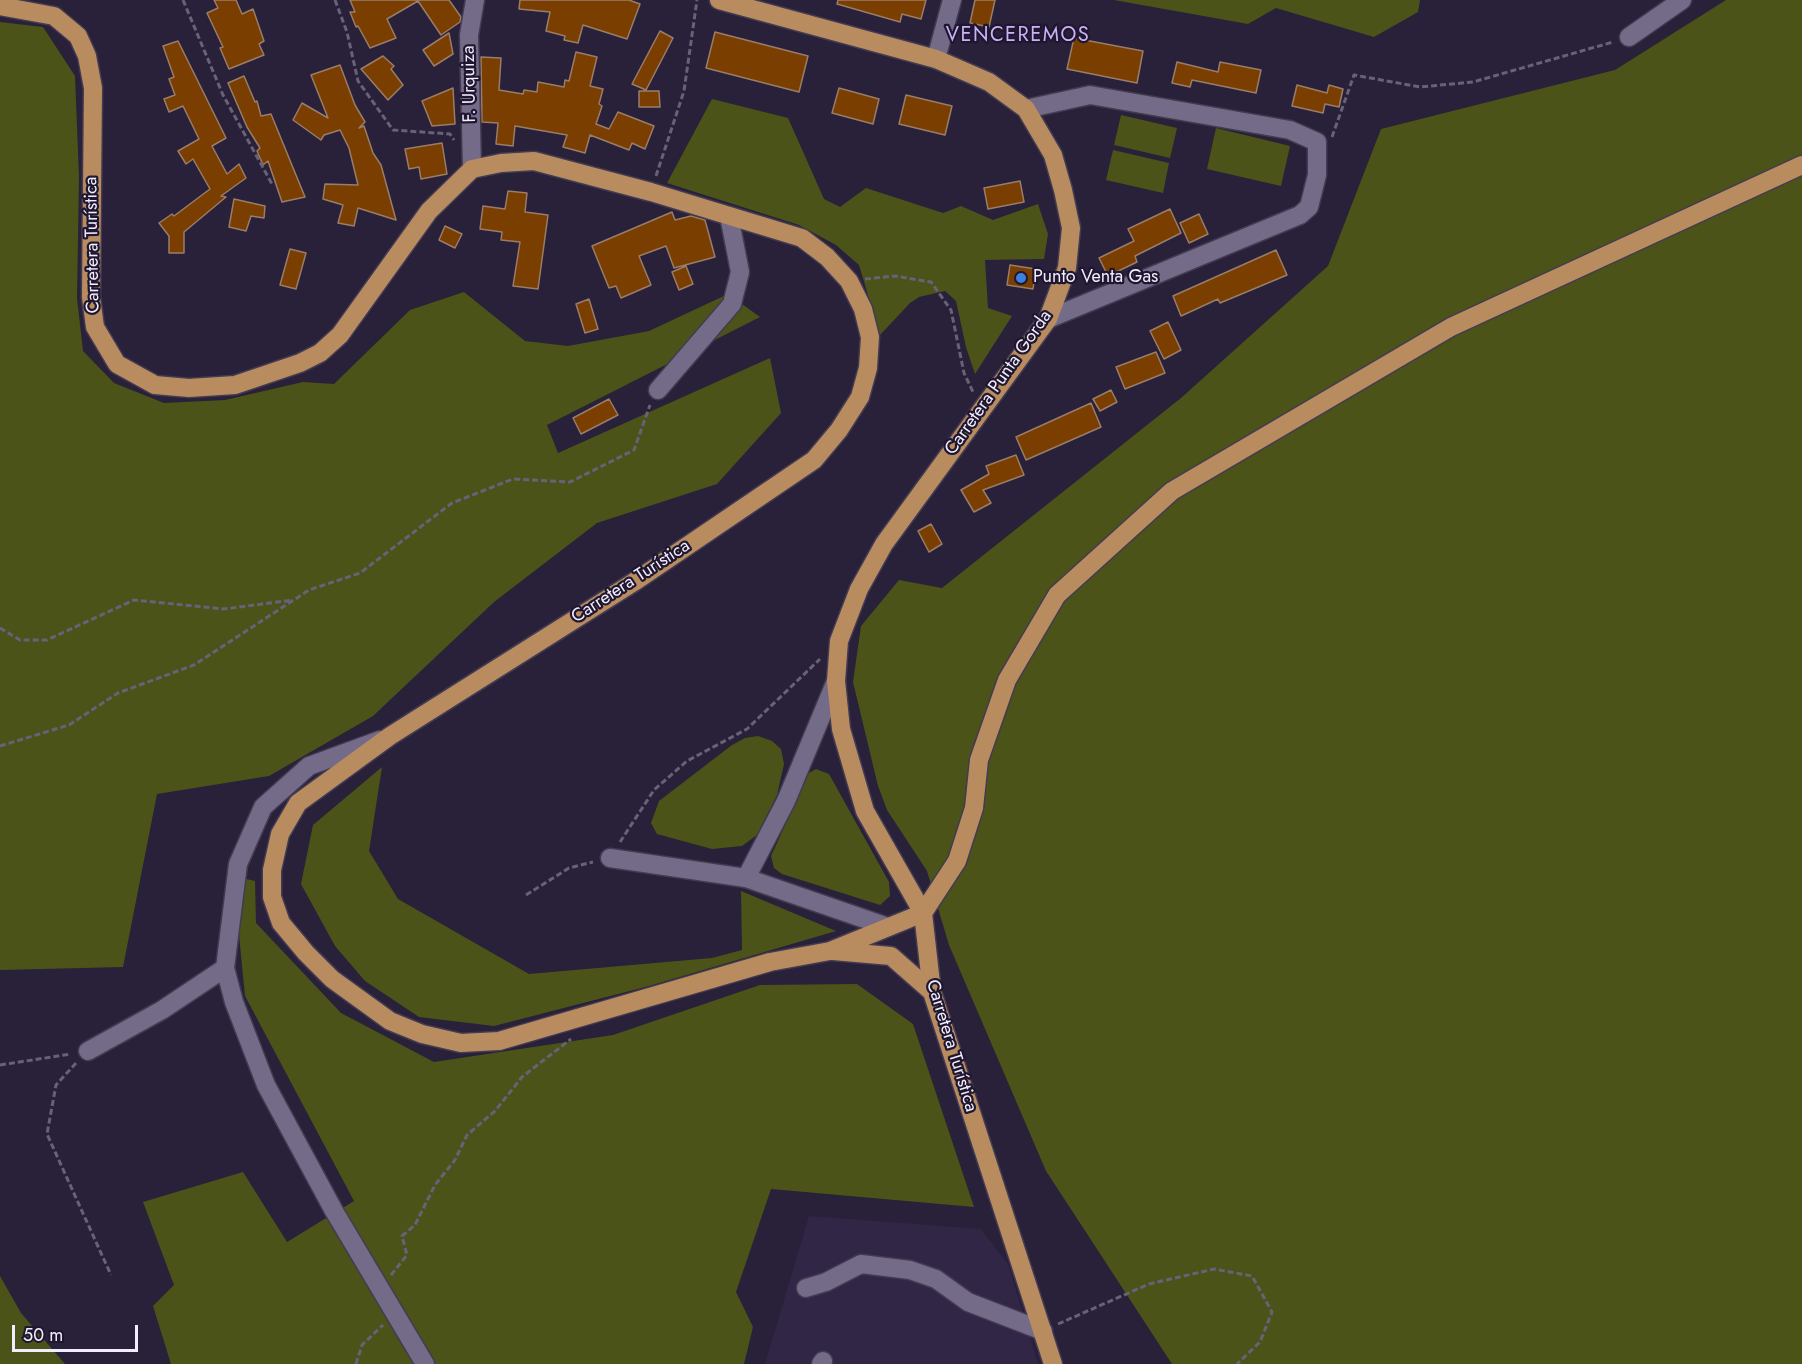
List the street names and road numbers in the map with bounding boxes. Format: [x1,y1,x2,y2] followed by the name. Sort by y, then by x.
[459,45,481,123] street label: F. Urquiza
[81,176,105,314] street label: Carretera Turística
[941,306,1057,460] street label: Carretera Punta Gorda
[568,536,694,628] street label: Carretera Turística
[921,977,981,1115] street label: Carretera Turística

